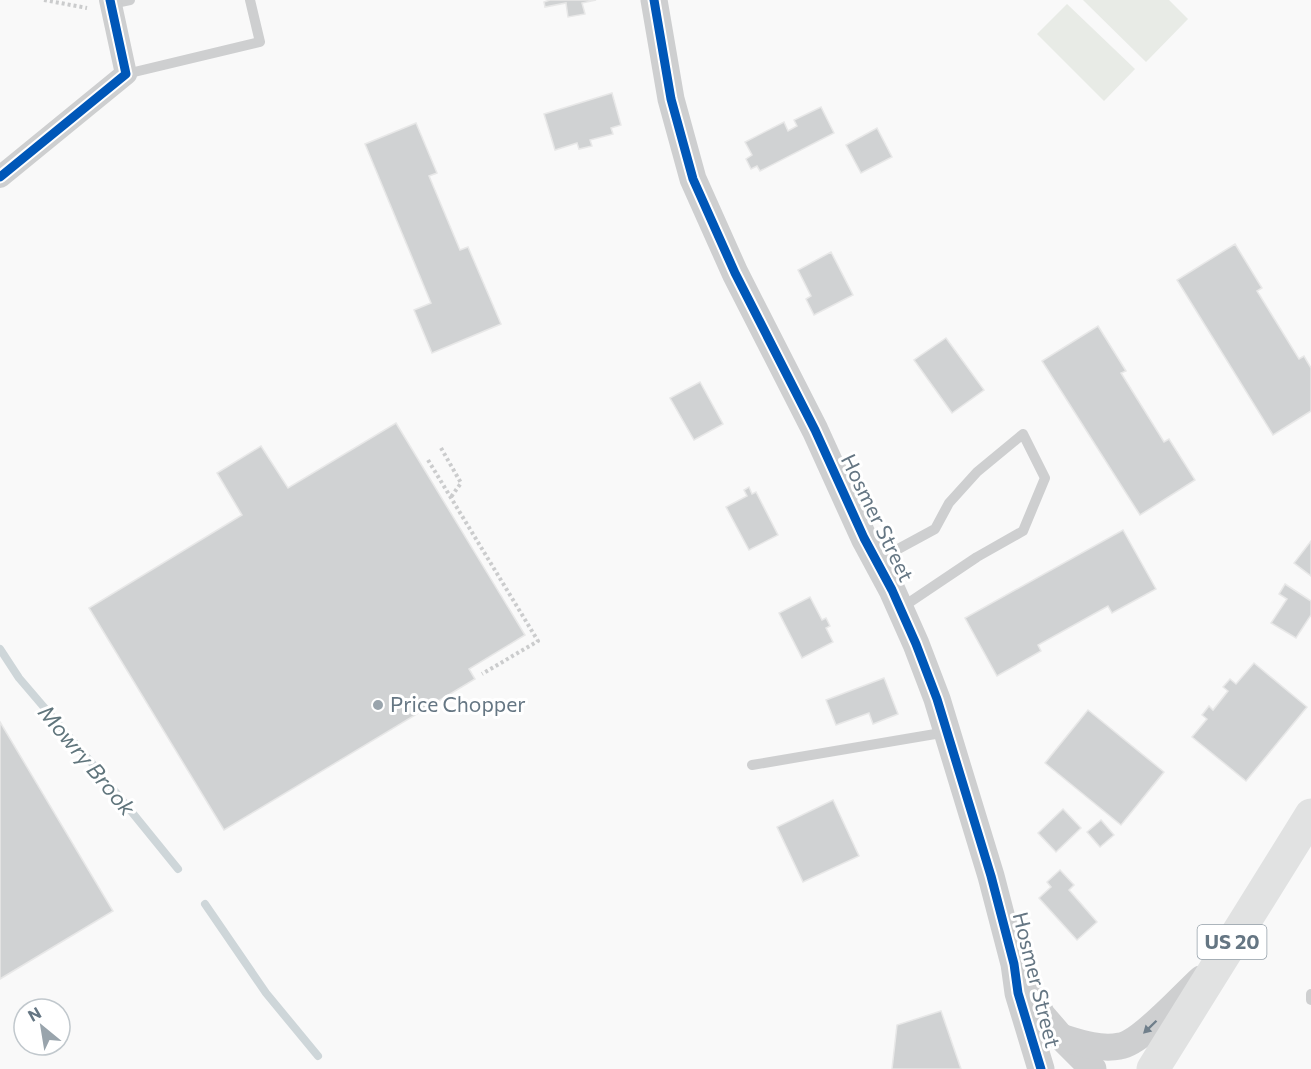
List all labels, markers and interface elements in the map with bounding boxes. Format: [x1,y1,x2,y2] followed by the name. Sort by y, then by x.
[837,449,920,585] street label: Hosmer Street
[390,691,526,716] place label: Price Chopper
[371,698,385,712] marker: Price Chopper
[33,699,142,821] water label: Mowry Brook
[1009,909,1066,1050] street label: Hosmer Street
[1198,925,1266,959] road number: US 20
[12,997,72,1057] north arrow
[24,1002,44,1025] text: N
[1143,1020,1158,1033] one-way arrow

